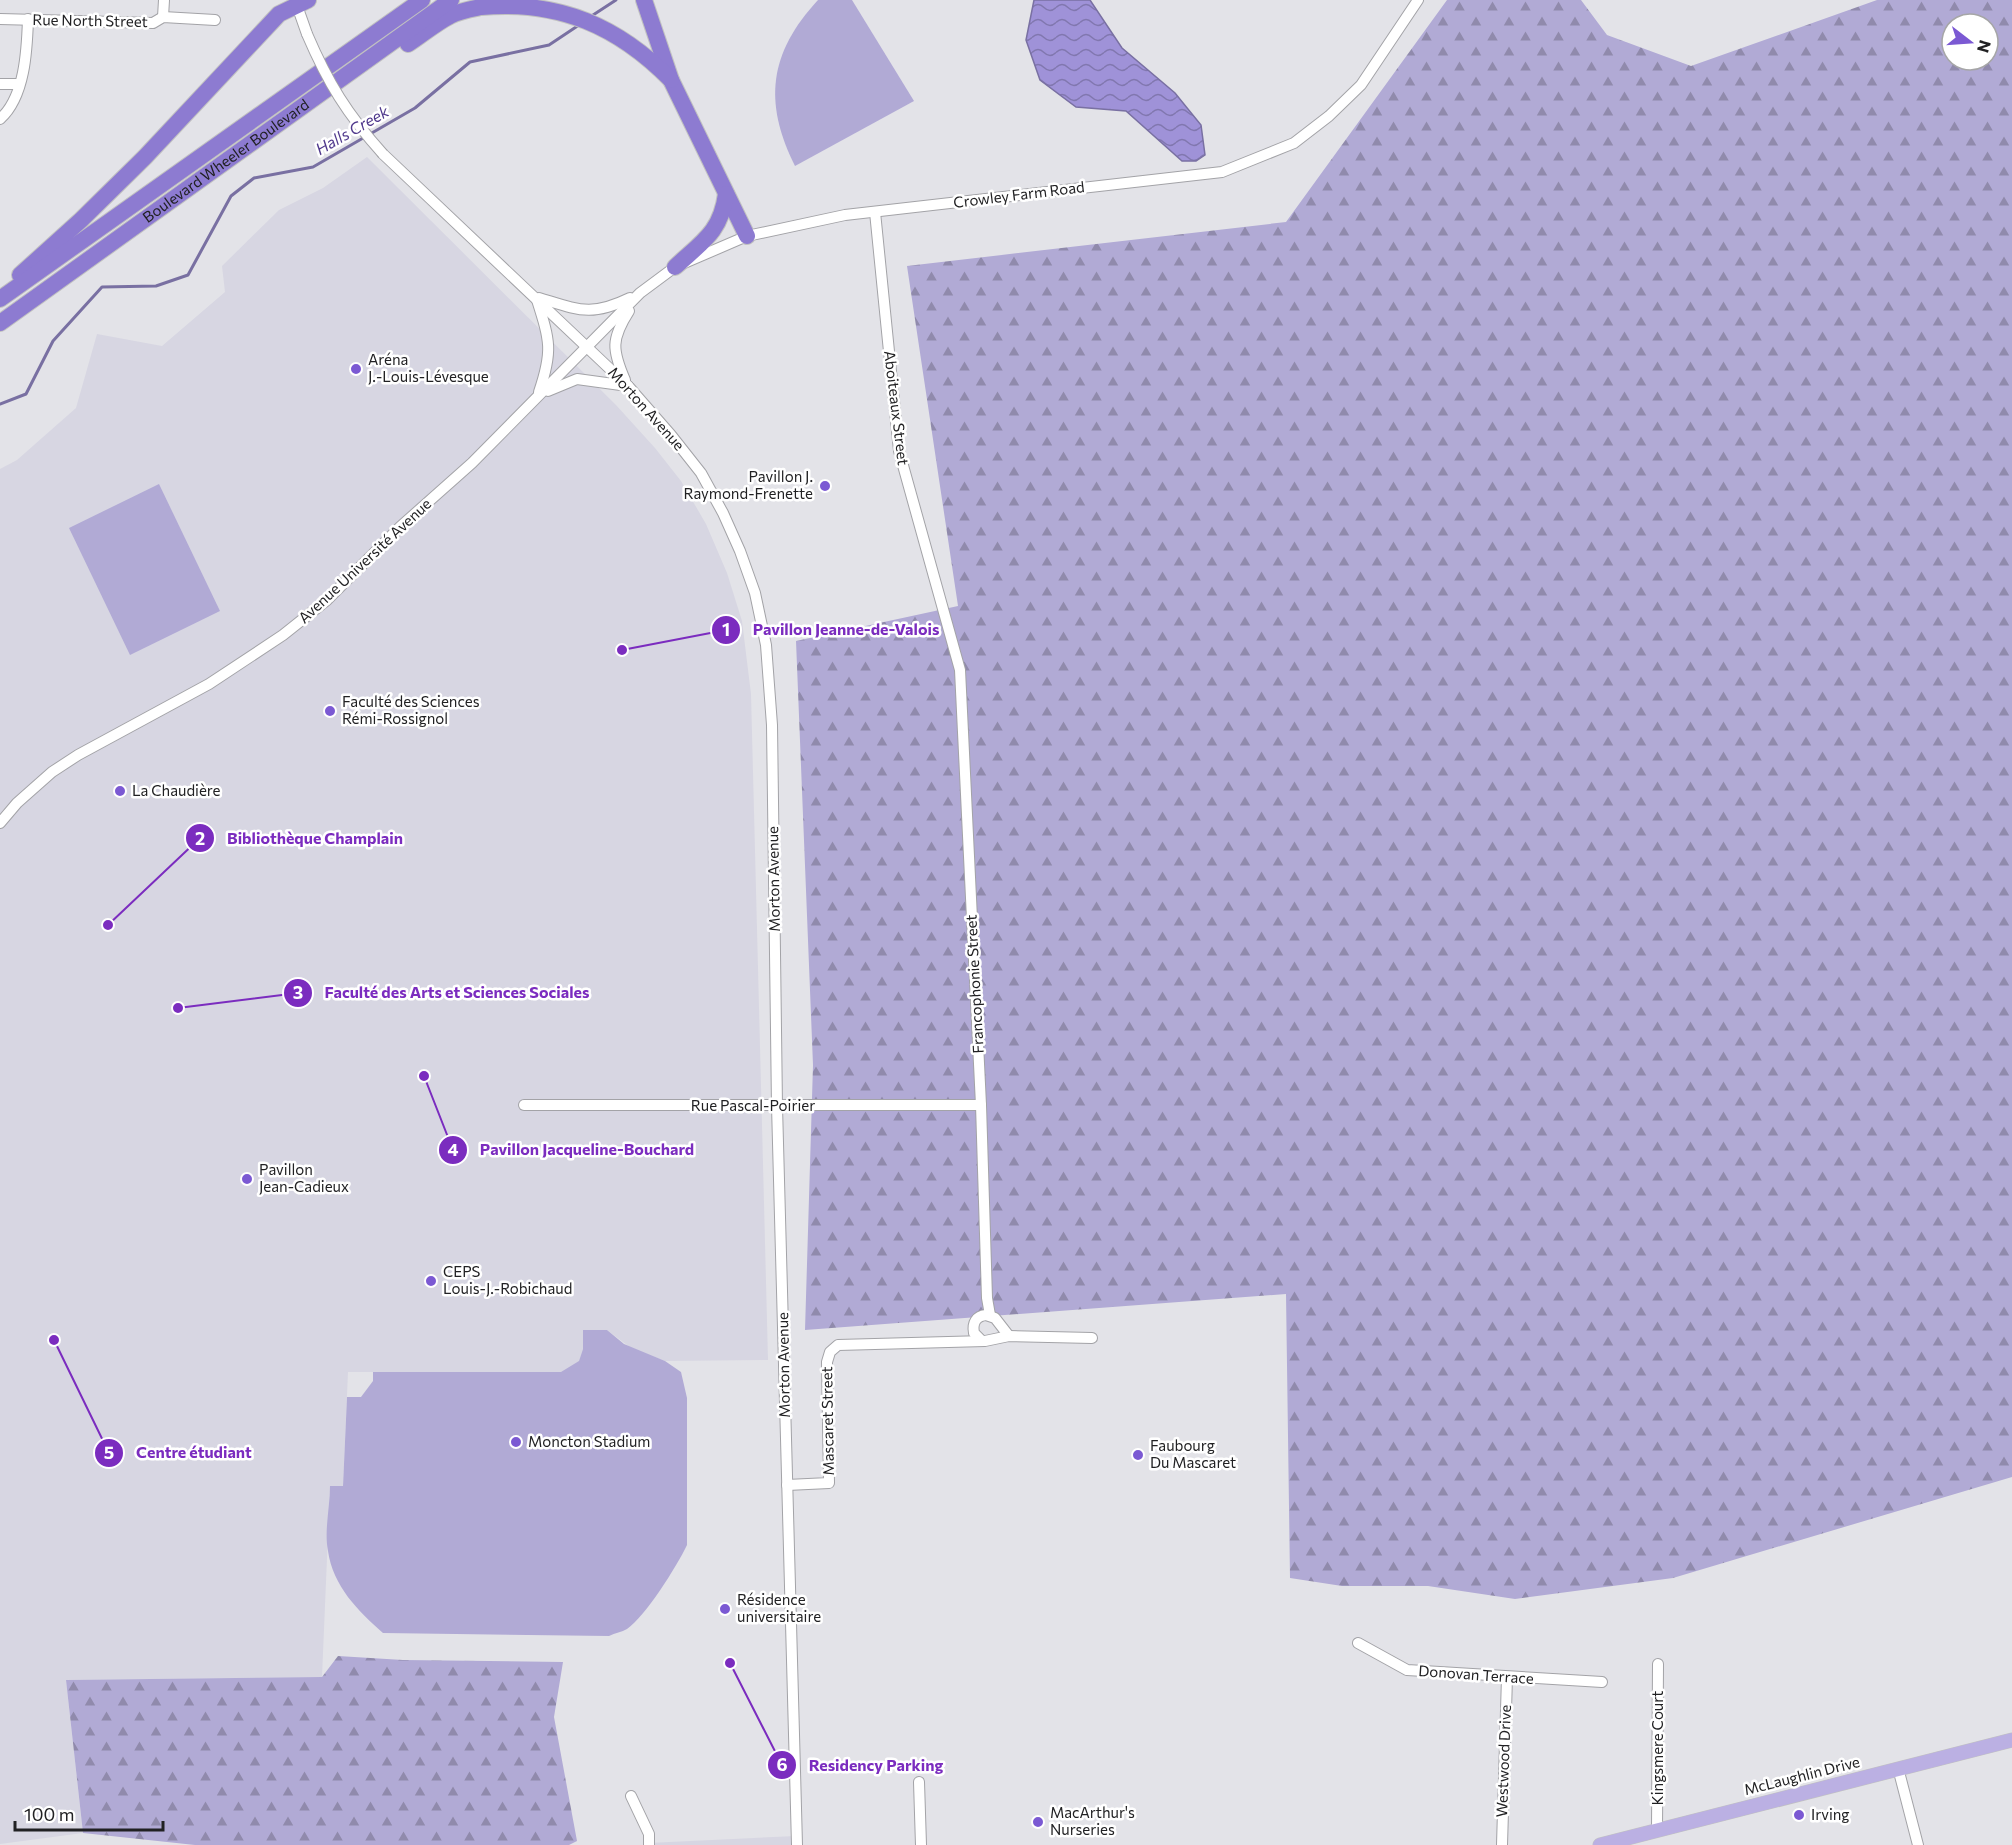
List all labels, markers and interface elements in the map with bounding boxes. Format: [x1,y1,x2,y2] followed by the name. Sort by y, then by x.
[32,10,148,30] street label: Rue North Street
[1940,12,2000,72] north arrow
[1974,38,1996,55] text: N
[139,95,312,226] street label: Boulevard Wheeler Boulevard
[312,101,392,158] water label: Halls Creek
[952,177,1085,211] street label: Crowley Farm Road
[881,349,913,466] street label: Aboiteaux Street
[368,350,489,385] place label: Aréna J.-Louis-Lévesque
[349,362,363,376] marker: Aréna J.-Louis-Lévesque
[605,363,689,454] street label: Morton Avenue
[683,467,813,502] place label: Pavillon J. Raymond-Frenette
[818,479,832,493] marker: Pavillon J. Raymond-Frenette
[294,494,434,626] street label: Avenue Université Avenue
[711,613,952,647] callout: Pavillon Jeanne-de-Valois
[722,618,730,640] text: 1
[753,619,939,638] text: Pavillon Jeanne-de-Valois
[342,692,480,727] place label: Faculté des Sciences Rémi-Rossignol
[323,704,337,718] marker: Faculté des Sciences Rémi-Rossignol
[132,781,221,799] place label: La Chaudière
[113,784,127,798] marker: La Chaudière
[185,821,415,855] callout: Bibliothèque Champlain
[763,826,783,932] street label: Morton Avenue
[195,827,205,849] text: 2
[227,828,403,847] text: Bibliothèque Champlain
[961,914,987,1054] street label: Francophonie Street
[283,976,602,1010] callout: Faculté des Arts et Sciences Sociales
[293,981,303,1003] text: 3
[325,982,589,1001] text: Faculté des Arts et Sciences Sociales
[691,1096,815,1114] street label: Rue Pascal-Poirier
[438,1133,706,1167] callout: Pavillon Jacqueline-Bouchard
[447,1138,459,1160] text: 4
[480,1139,694,1158] text: Pavillon Jacqueline-Bouchard
[259,1160,349,1195] place label: Pavillon Jean-Cadieux
[240,1172,254,1186] marker: Pavillon Jean-Cadieux
[443,1262,572,1297] place label: CEPS Louis-J.-Robichaud
[424,1274,438,1288] marker: CEPS Louis-J.-Robichaud
[773,1312,793,1418] street label: Morton Avenue
[817,1366,837,1476] street label: Mascaret Street
[528,1432,650,1450] place label: Moncton Stadium
[509,1435,523,1449] marker: Moncton Stadium
[94,1436,264,1470] callout: Centre étudiant
[1150,1436,1236,1471] place label: Faubourg Du Mascaret
[104,1441,114,1463] text: 5
[136,1442,252,1461] text: Centre étudiant
[1131,1448,1145,1462] marker: Faubourg Du Mascaret
[737,1590,821,1625] place label: Résidence universitaire
[718,1602,732,1616] marker: Résidence universitaire
[1418,1661,1534,1687] street label: Donovan Terrace
[1648,1691,1666,1805] street label: Kingsmere Court
[1492,1704,1514,1818] street label: Westwood Drive
[767,1748,955,1782] callout: Residency Parking
[1742,1752,1862,1798] street label: McLaughlin Drive
[776,1753,788,1775] text: 6
[809,1755,943,1774] text: Residency Parking
[15,1794,164,1832] scale bar
[24,1803,74,1825] text: 100 m
[1050,1803,1135,1838] place label: MacArthur's Nurseries
[1811,1805,1849,1823] place label: Irving
[1792,1808,1806,1822] marker: Irving
[1031,1815,1045,1829] marker: MacArthur's Nurseries

